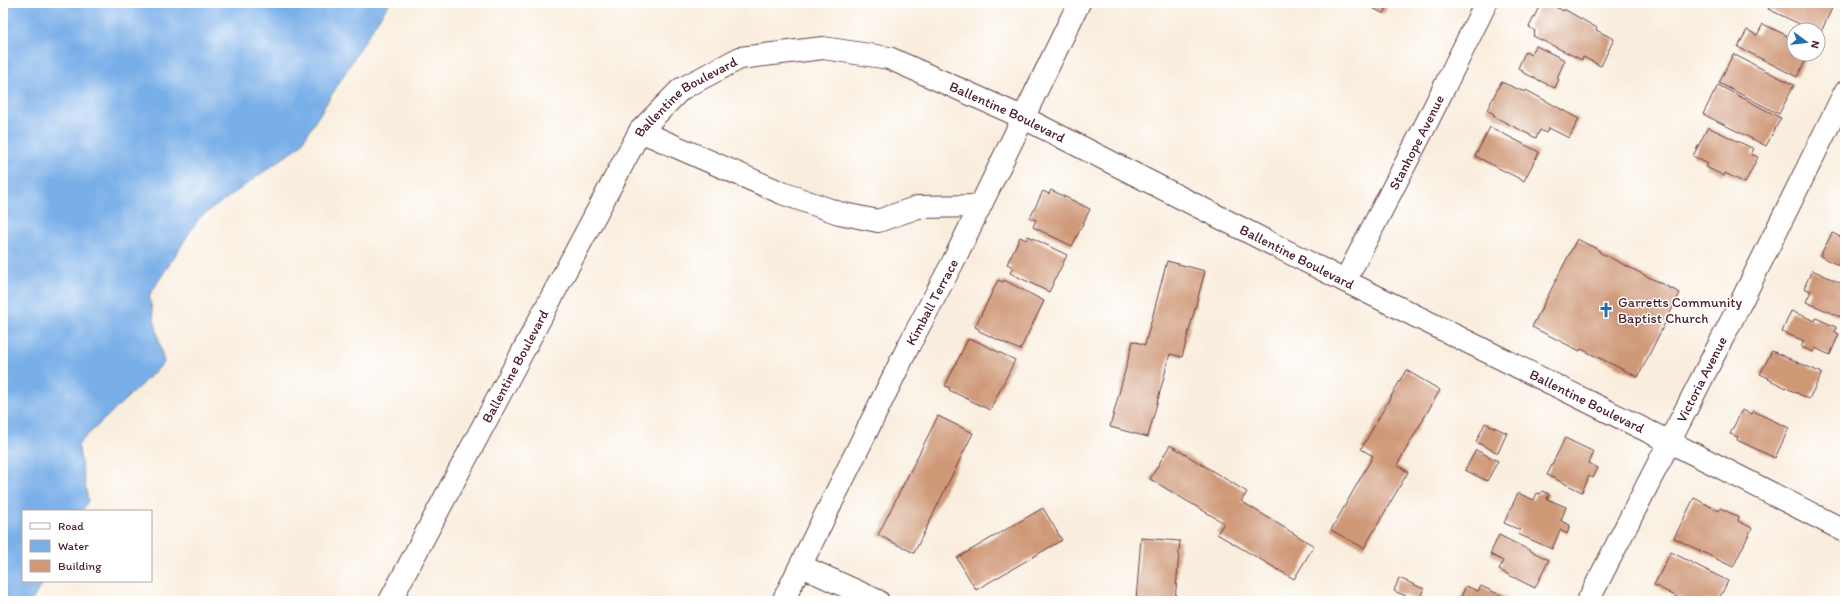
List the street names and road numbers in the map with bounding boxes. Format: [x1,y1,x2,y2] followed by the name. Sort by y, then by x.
[630,52,740,140] street label: Ballentine Boulevard
[947,77,1068,146] street label: Ballentine Boulevard
[1385,92,1448,193] street label: Stanhope Avenue
[1237,221,1357,293] street label: Ballentine Boulevard
[902,255,962,348] street label: Kimball Terrace
[478,306,552,426] street label: Ballentine Boulevard
[1672,333,1731,425] street label: Victoria Avenue
[1527,365,1648,437] street label: Ballentine Boulevard

